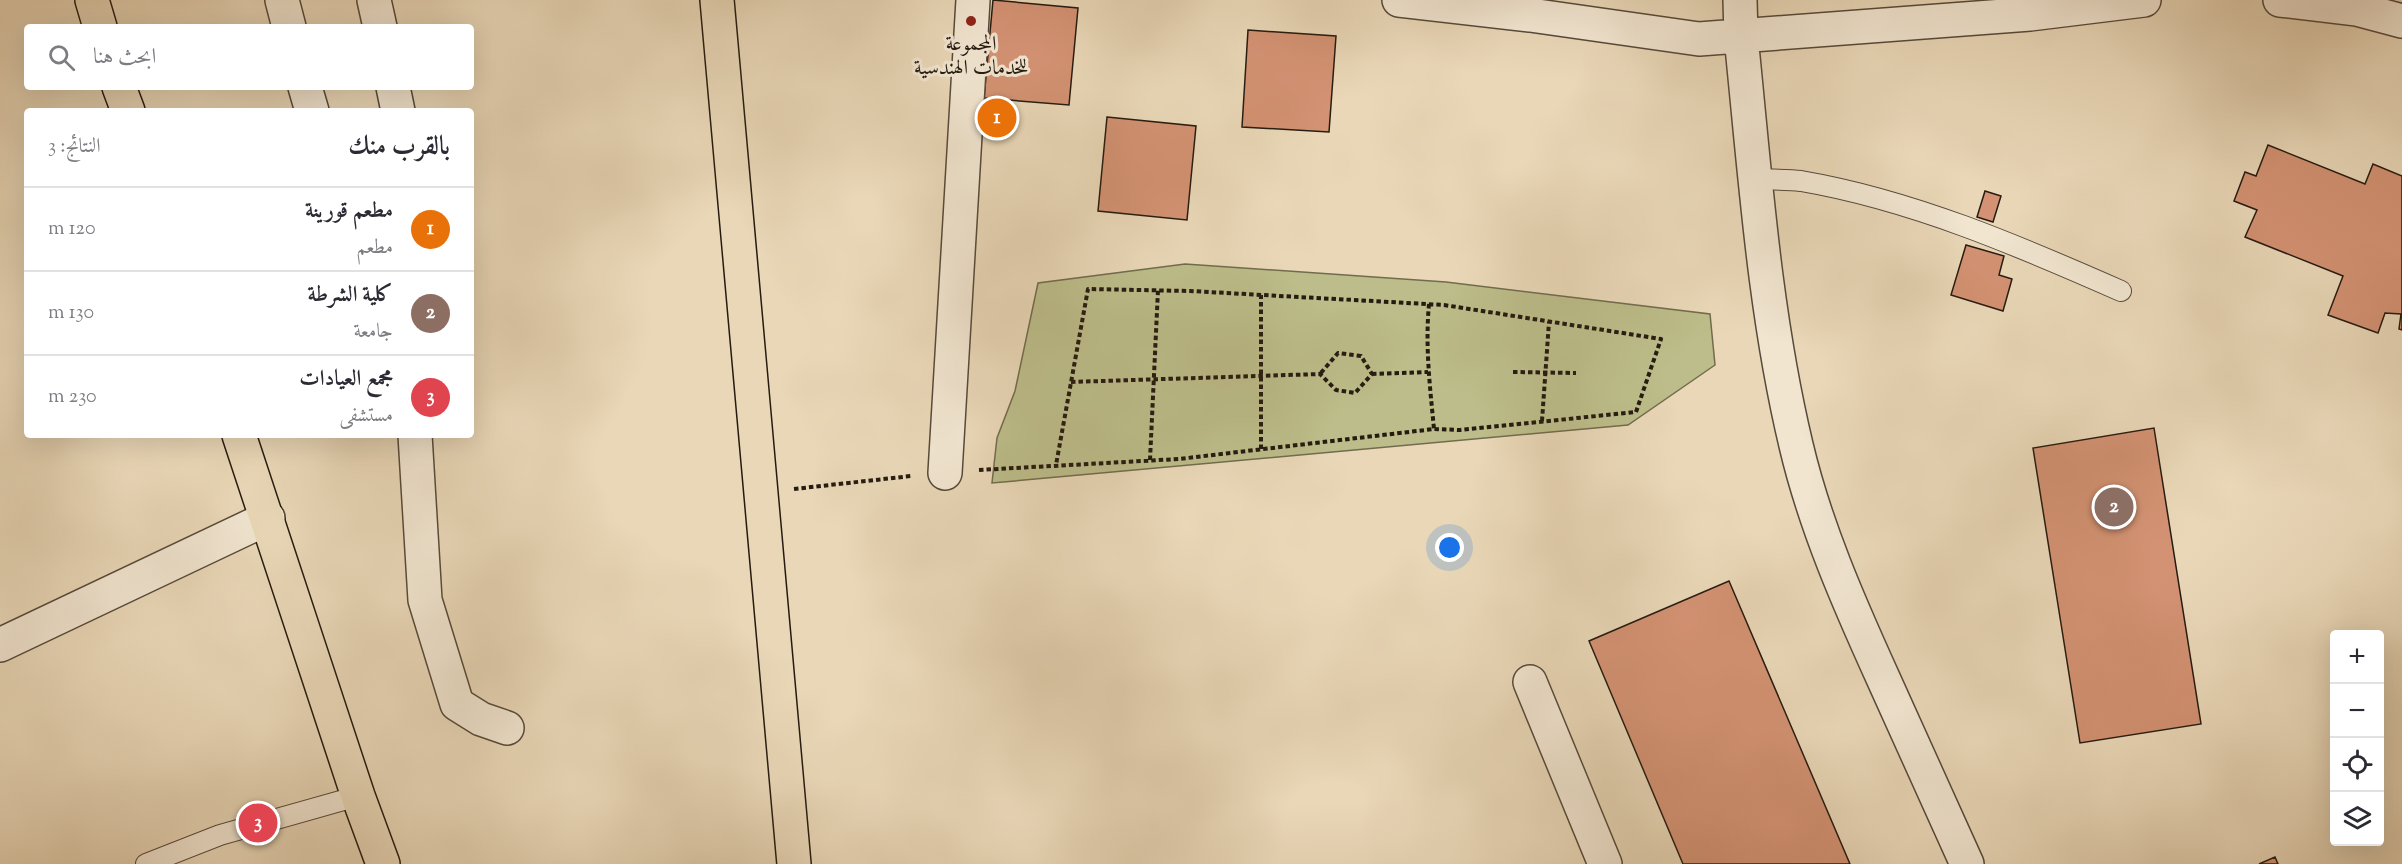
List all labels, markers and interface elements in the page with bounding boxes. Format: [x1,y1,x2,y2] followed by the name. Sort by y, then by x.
[964,14,978,28] marker: المجموعة للخدمات الهندسية
[24,24,474,90] search box
[914,30,1028,84] place label: المجموعة للخدمات الهندسية
[45,41,78,74] icon: search
[93,42,156,74] text: ابحث هنا
[978,96,1016,140] pin: 1
[348,129,450,166] text: بالقرب منك
[48,133,101,162] text: النتائج: 3
[305,196,393,228] text: مطعم قورينة
[48,215,96,244] text: 120 m
[427,215,434,244] text: 1
[356,234,393,263] text: مطعم
[308,280,393,312] text: كلية الشرطة
[48,299,94,328] text: 130 m
[426,299,435,328] text: 2
[354,318,393,347] text: جامعة
[299,364,393,396] text: مجمع العيادات
[48,383,97,412] text: 230 m
[426,383,435,412] text: 3
[340,402,393,431] text: مستشفى
[2094,484,2134,530] pin: 2
[1435,533,1464,562] your location
[2330,630,2384,846] map controls
[2330,630,2384,684] button: +
[2330,684,2384,738] button: −
[2330,738,2384,792] button: locate
[2330,792,2384,846] button: layers
[238,800,278,846] pin: 3

